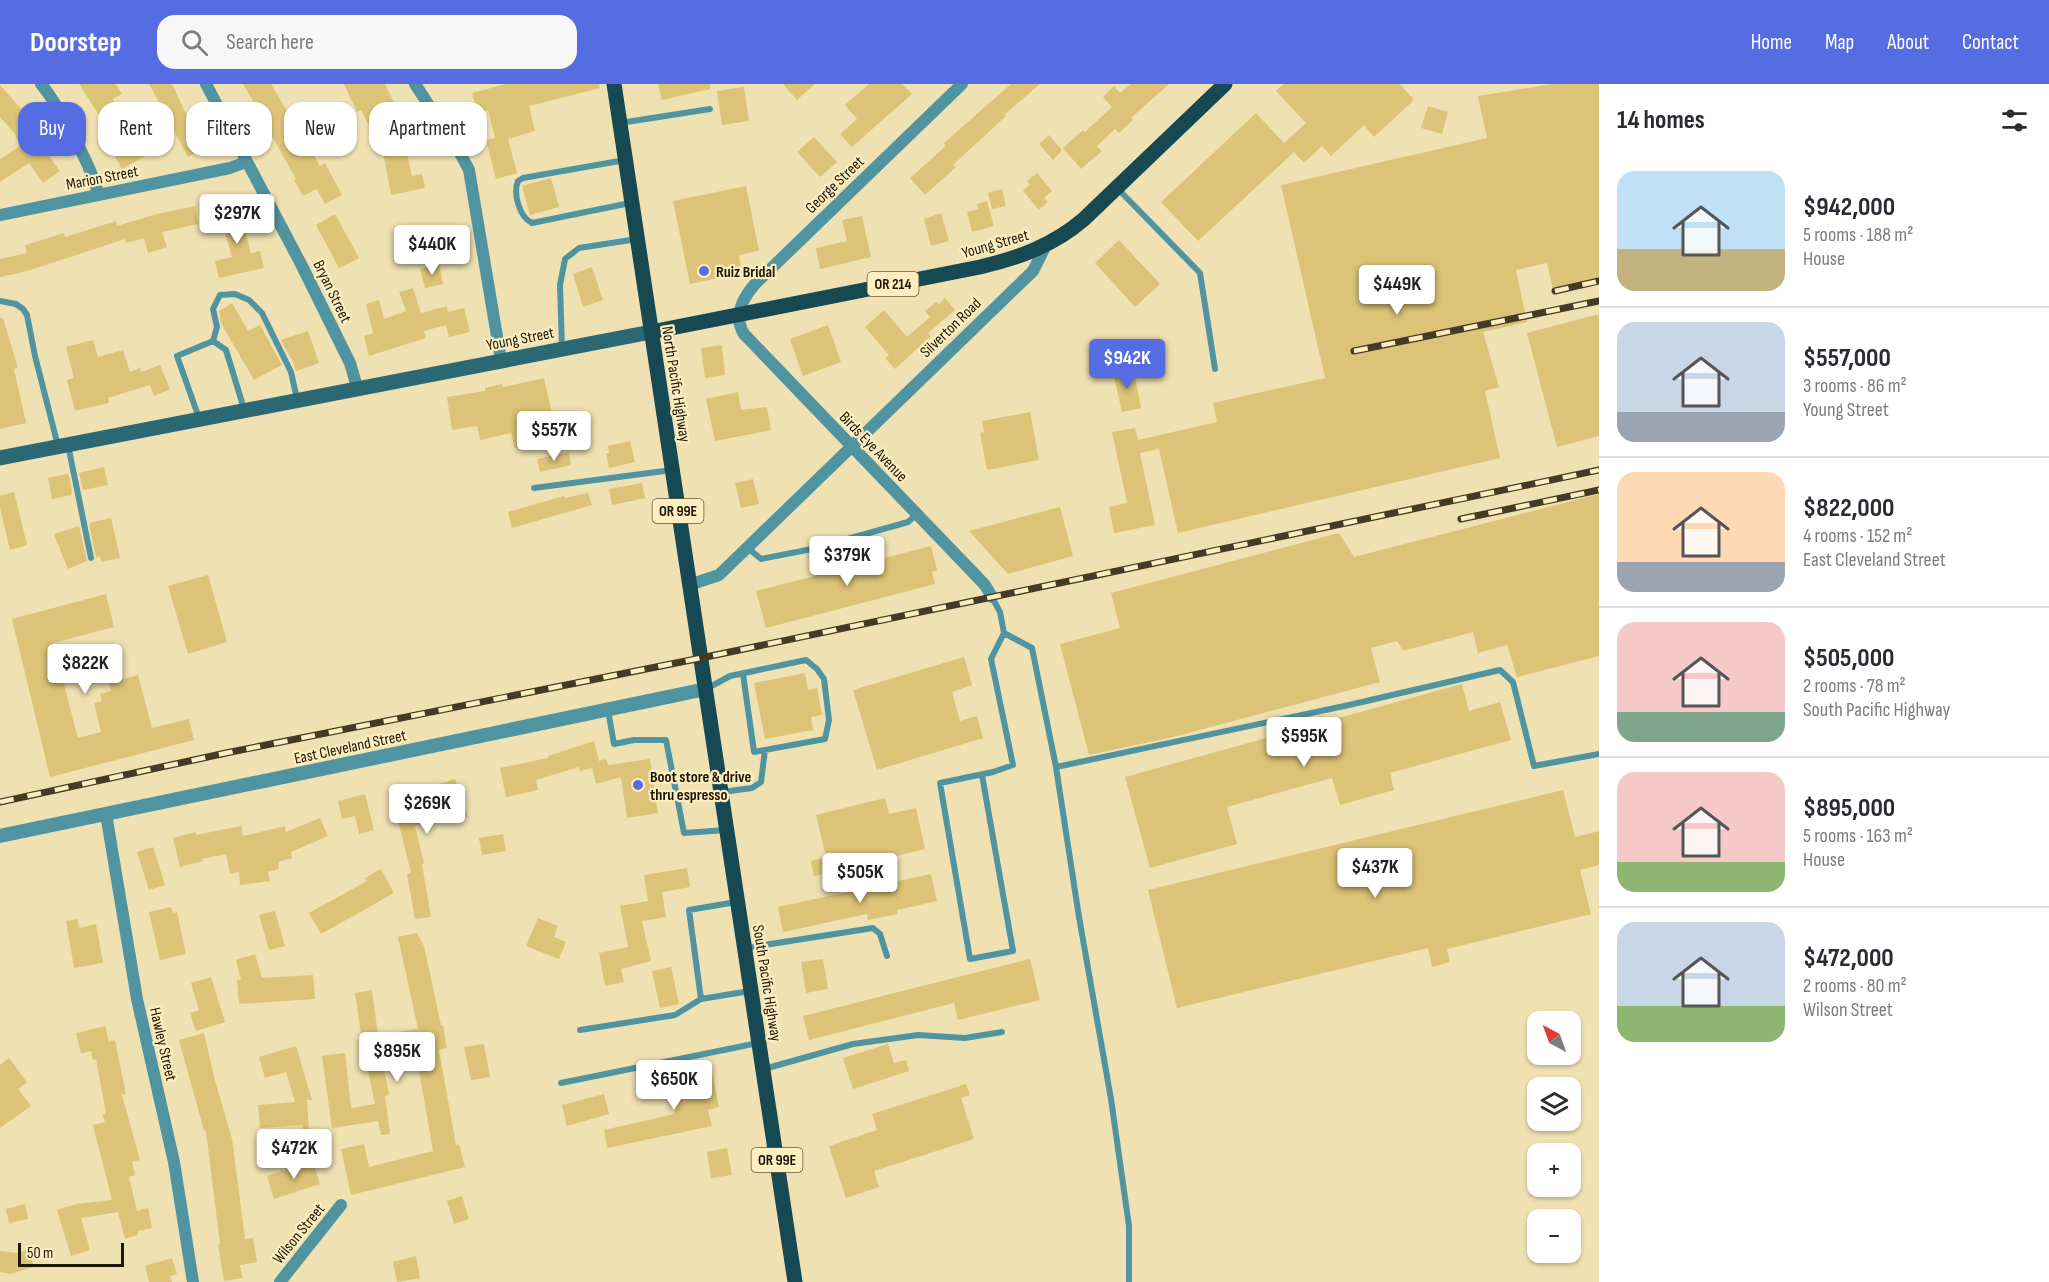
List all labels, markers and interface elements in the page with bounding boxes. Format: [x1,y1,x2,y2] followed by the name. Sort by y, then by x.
[157,15,577,69] search box
[30,26,121,59] text: Doorstep
[178,26,211,59] icon: search
[226,29,314,56] text: Search here
[1751,30,1792,55] text: Home
[1825,30,1854,55] text: Map
[1887,30,1929,55] text: About
[1962,30,2019,55] text: Contact
[18,102,86,156] chip: Buy
[98,102,174,156] chip: Rent
[186,102,272,156] chip: Filters
[284,102,357,156] chip: New
[369,102,487,156] chip: Apartment
[1998,104,2031,137] icon: filters
[1617,105,1705,136] text: 14 homes
[802,152,868,218] street label: George Street
[65,162,140,195] street label: Marion Street
[1803,192,1895,223] text: $942,000
[195,194,279,245] pin: $297K
[1665,195,1737,267] icon: home
[213,201,261,225] text: $297K
[1803,223,1913,247] text: 5 rooms · 188 m²
[390,225,474,276] pin: $440K
[960,226,1031,263] street label: Young Street
[408,232,456,256] text: $440K
[1803,247,1845,271] text: House
[308,257,355,326] street label: Bryan Street
[716,263,775,282] place label: Ruiz Bridal
[697,264,711,278] marker: Ruiz Bridal
[1355,265,1439,316] pin: $449K
[868,272,918,296] road number: OR 214
[1373,272,1421,296] text: $449K
[917,294,986,362] street label: Silverton Road
[485,324,556,355] street label: Young Street
[657,325,694,444] street label: North Pacific Highway
[1085,339,1169,390] pin: $942K
[1803,343,1891,374] text: $557,000
[1103,346,1151,370] text: $942K
[1665,346,1737,418] icon: home
[1803,374,1907,398] text: 3 rooms · 86 m²
[1803,398,1889,422] text: Young Street
[835,408,911,486] street label: Birds Eye Avenue
[512,411,596,462] pin: $557K
[531,418,577,442] text: $557K
[1803,493,1895,524] text: $822,000
[1665,496,1737,568] icon: home
[652,499,704,523] road number: OR 99E
[1803,524,1912,548] text: 4 rooms · 152 m²
[805,536,889,587] pin: $379K
[823,543,871,567] text: $379K
[1803,548,1946,572] text: East Cleveland Street
[1803,643,1894,674] text: $505,000
[43,644,127,695] pin: $822K
[1665,646,1737,718] icon: home
[61,651,109,675] text: $822K
[1803,674,1906,698] text: 2 rooms · 78 m²
[1803,698,1950,722] text: South Pacific Highway
[1262,717,1346,768] pin: $595K
[1280,724,1328,748] text: $595K
[292,726,408,769] street label: East Cleveland Street
[650,768,751,805] place label: Boot store & drive thru espresso
[631,778,645,792] marker: Boot store & drive thru espresso
[385,784,469,835] pin: $269K
[403,791,451,815] text: $269K
[1803,793,1895,824] text: $895,000
[1665,796,1737,868] icon: home
[1803,824,1913,848] text: 5 rooms · 163 m²
[1333,848,1417,899] pin: $437K
[1803,848,1845,872] text: House
[818,853,902,904] pin: $505K
[1351,855,1399,879] text: $437K
[836,860,884,884] text: $505K
[748,924,785,1043] street label: South Pacific Highway
[1803,943,1894,974] text: $472,000
[1665,946,1737,1018] icon: home
[1803,974,1907,998] text: 2 rooms · 80 m²
[1803,998,1893,1022] text: Wilson Street
[145,1006,180,1083] street label: Hawley Street
[1527,1011,1581,1065] north arrow
[1527,1011,1581,1263] map controls
[355,1032,439,1083] pin: $895K
[373,1039,421,1063] text: $895K
[632,1060,716,1111] pin: $650K
[650,1067,698,1091] text: $650K
[1527,1077,1581,1131] button: layers
[252,1129,336,1180] pin: $472K
[271,1136,317,1160] text: $472K
[1527,1143,1581,1197] button: +
[752,1148,802,1172] road number: OR 99E
[269,1200,329,1268] street label: Wilson Street
[1527,1209,1581,1263] button: −
[18,1240,124,1268] scale bar
[27,1244,53,1263] text: 50 m

